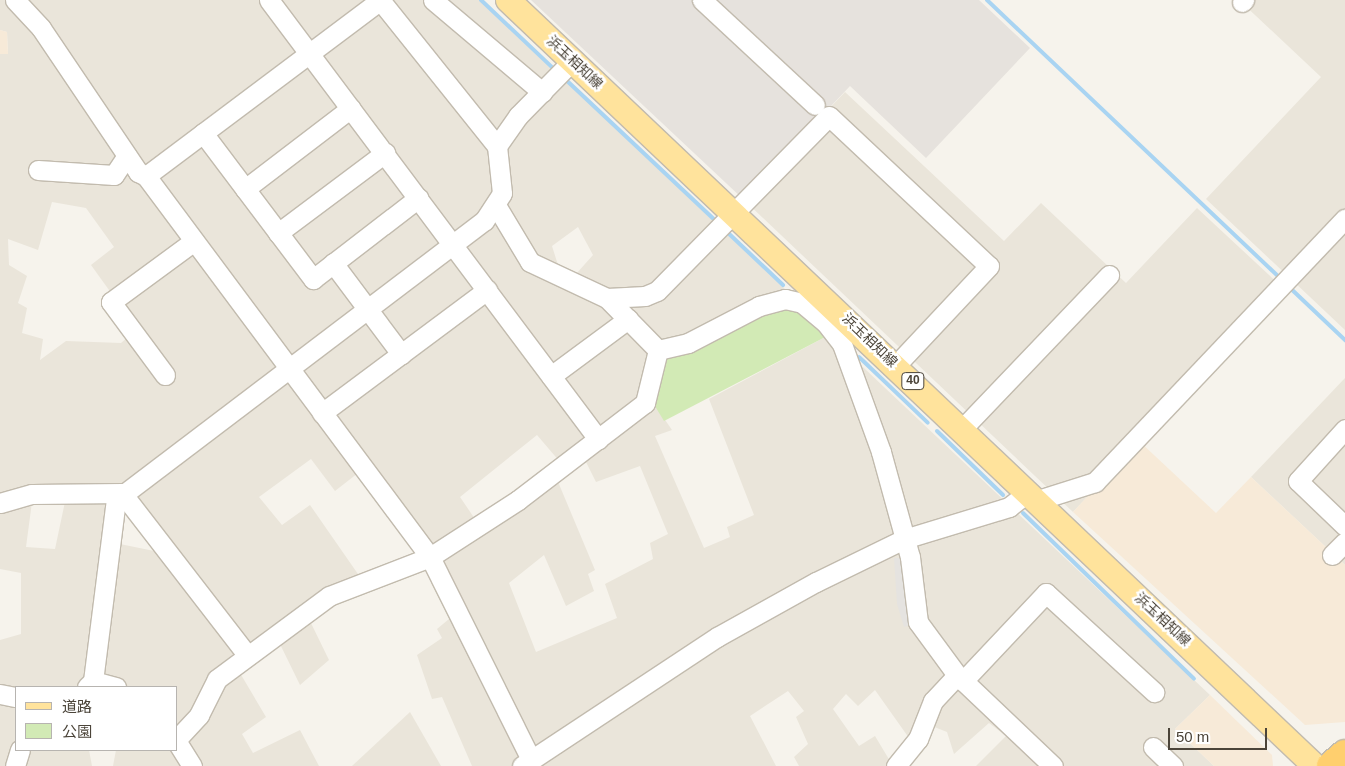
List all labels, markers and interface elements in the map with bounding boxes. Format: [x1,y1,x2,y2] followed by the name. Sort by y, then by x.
[544,32,606,92] street label: 浜玉相知線
[839,310,901,370] street label: 浜玉相知線
[900,372,926,391] road number: 40
[1132,589,1194,649] street label: 浜玉相知線
[15,686,178,751] legend
[62,698,92,715] text: 道路
[1170,718,1269,750] scale bar
[62,723,92,740] text: 公園
[1176,728,1209,745] text: 50 m

